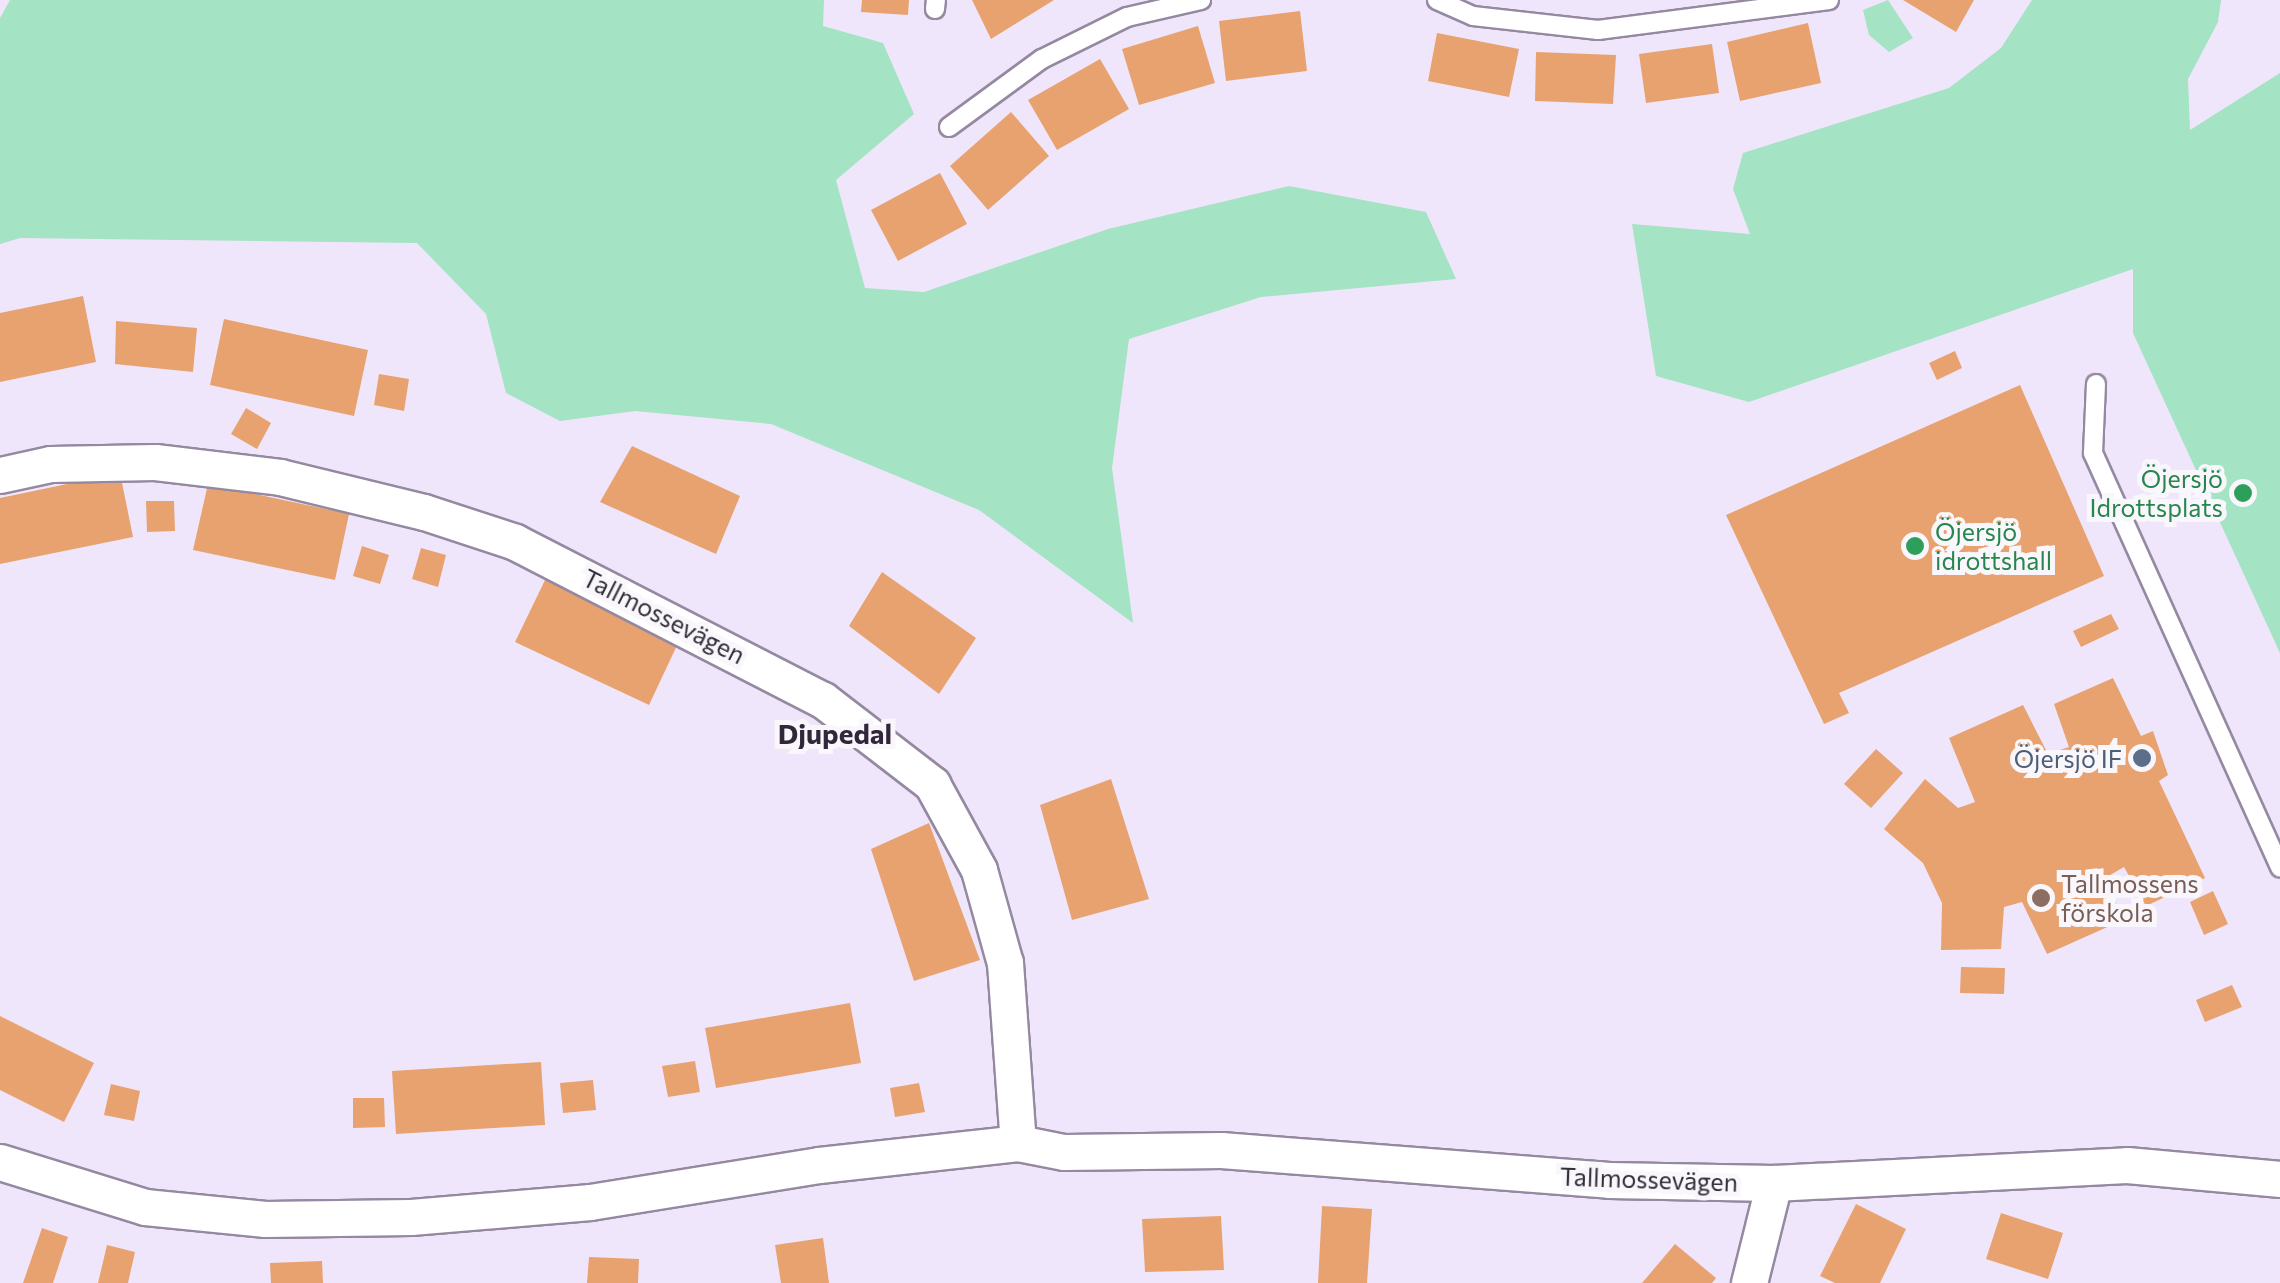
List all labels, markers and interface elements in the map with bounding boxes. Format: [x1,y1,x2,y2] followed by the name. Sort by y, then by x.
[2090,464,2223,523] place label: Öjersjö Idrottsplats
[2232,482,2254,504] marker: Öjersjö Idrottsplats
[1935,517,2052,576] place label: Öjersjö idrottshall
[1904,535,1926,557] marker: Öjersjö idrottshall
[578,562,750,670] street label: Tallmossevägen
[778,716,892,750] district label: Djupedal
[2014,743,2122,773] place label: Öjersjö IF
[2131,747,2153,769] marker: Öjersjö IF
[2061,869,2199,928] place label: Tallmossens förskola
[2030,887,2052,909] marker: Tallmossens förskola
[1559,1161,1739,1197] street label: Tallmossevägen

